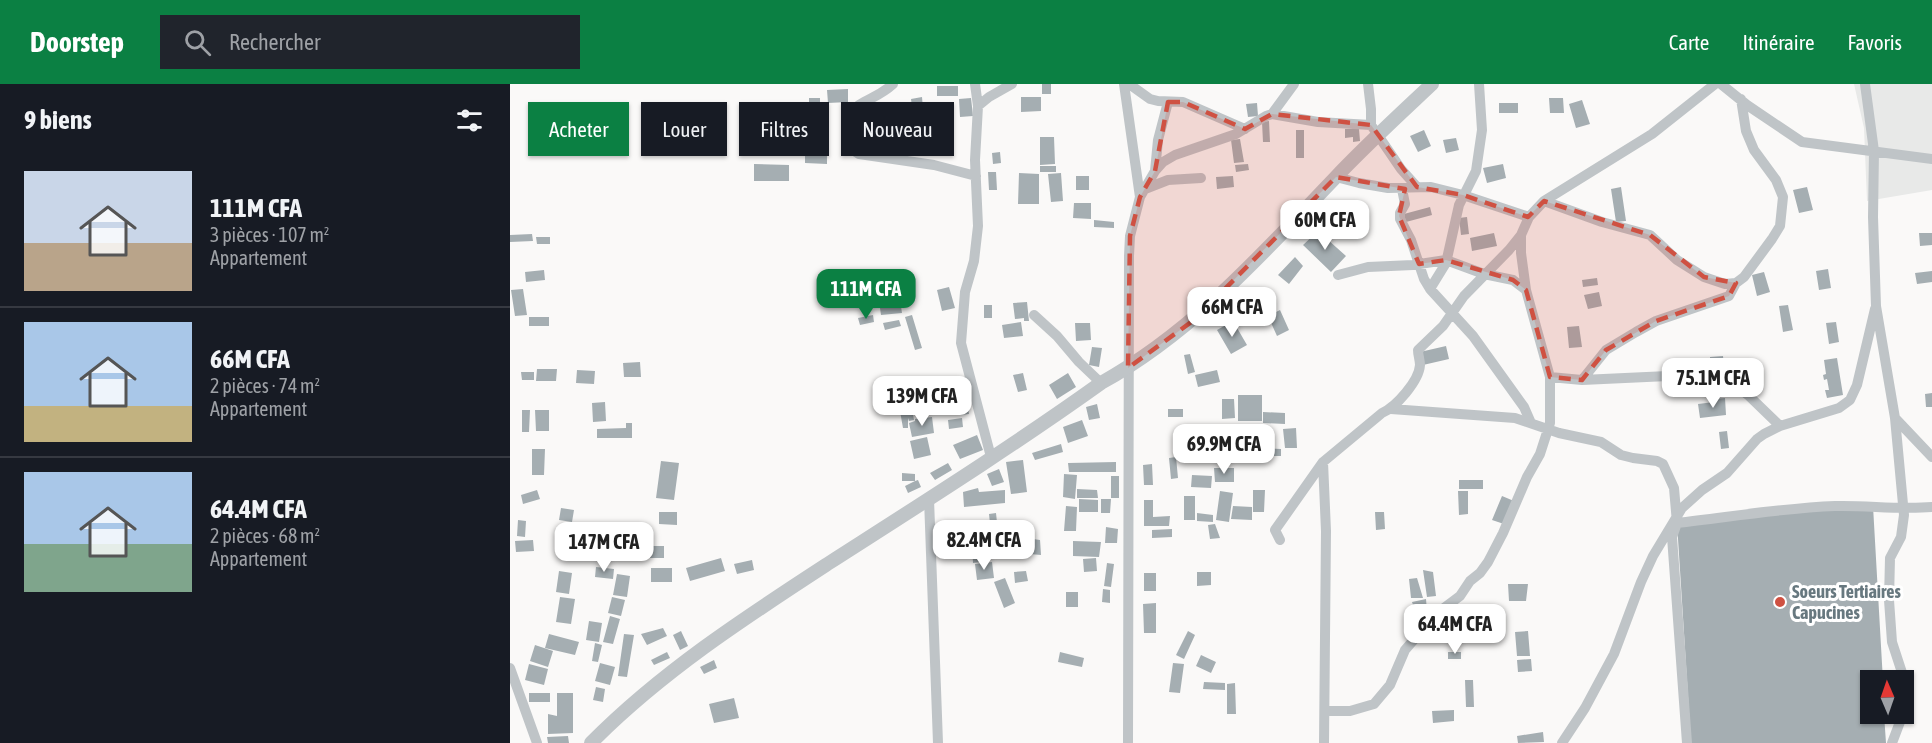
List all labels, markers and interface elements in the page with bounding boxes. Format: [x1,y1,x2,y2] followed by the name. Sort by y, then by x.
[160,15,580,69] search box
[30,26,124,58] text: Doorstep
[181,26,214,59] icon: search
[229,29,320,55] text: Rechercher
[1669,30,1709,54] text: Carte
[1742,30,1814,54] text: Itinéraire
[1847,30,1902,54] text: Favoris
[528,102,629,156] chip: Acheter
[641,102,727,156] chip: Louer
[739,102,829,156] chip: Filtres
[841,102,954,156] chip: Nouveau
[453,104,486,137] icon: filters
[24,105,92,135] text: 9 biens
[210,193,302,223] text: 111M CFA
[72,195,144,267] icon: home
[1270,200,1380,251] pin: 60M CFA
[1294,208,1356,231] text: 60M CFA
[210,223,329,246] text: 3 pièces · 107 m²
[210,246,307,269] text: Appartement
[804,269,928,320] pin: 111M CFA
[831,277,901,300] text: 111M CFA
[1177,287,1287,338] pin: 66M CFA
[1201,295,1263,318] text: 66M CFA
[210,344,290,374] text: 66M CFA
[72,346,144,418] icon: home
[1644,358,1782,409] pin: 75.1M CFA
[1676,366,1750,389] text: 75.1M CFA
[210,374,320,397] text: 2 pièces · 74 m²
[860,376,984,427] pin: 139M CFA
[887,384,957,407] text: 139M CFA
[210,397,307,420] text: Appartement
[1155,424,1293,475] pin: 69.9M CFA
[1187,432,1261,455] text: 69.9M CFA
[210,494,307,524] text: 64.4M CFA
[72,496,144,568] icon: home
[915,520,1053,571] pin: 82.4M CFA
[542,522,666,573] pin: 147M CFA
[210,524,320,547] text: 2 pièces · 68 m²
[947,528,1021,551] text: 82.4M CFA
[569,530,639,553] text: 147M CFA
[210,547,307,570] text: Appartement
[1792,581,1901,623] place label: Soeurs Tertiaires Capucines
[1773,595,1787,609] marker: Soeurs Tertiaires Capucines
[1386,604,1524,655] pin: 64.4M CFA
[1418,612,1492,635] text: 64.4M CFA
[1860,670,1914,724] north arrow
[1860,670,1914,724] map controls

